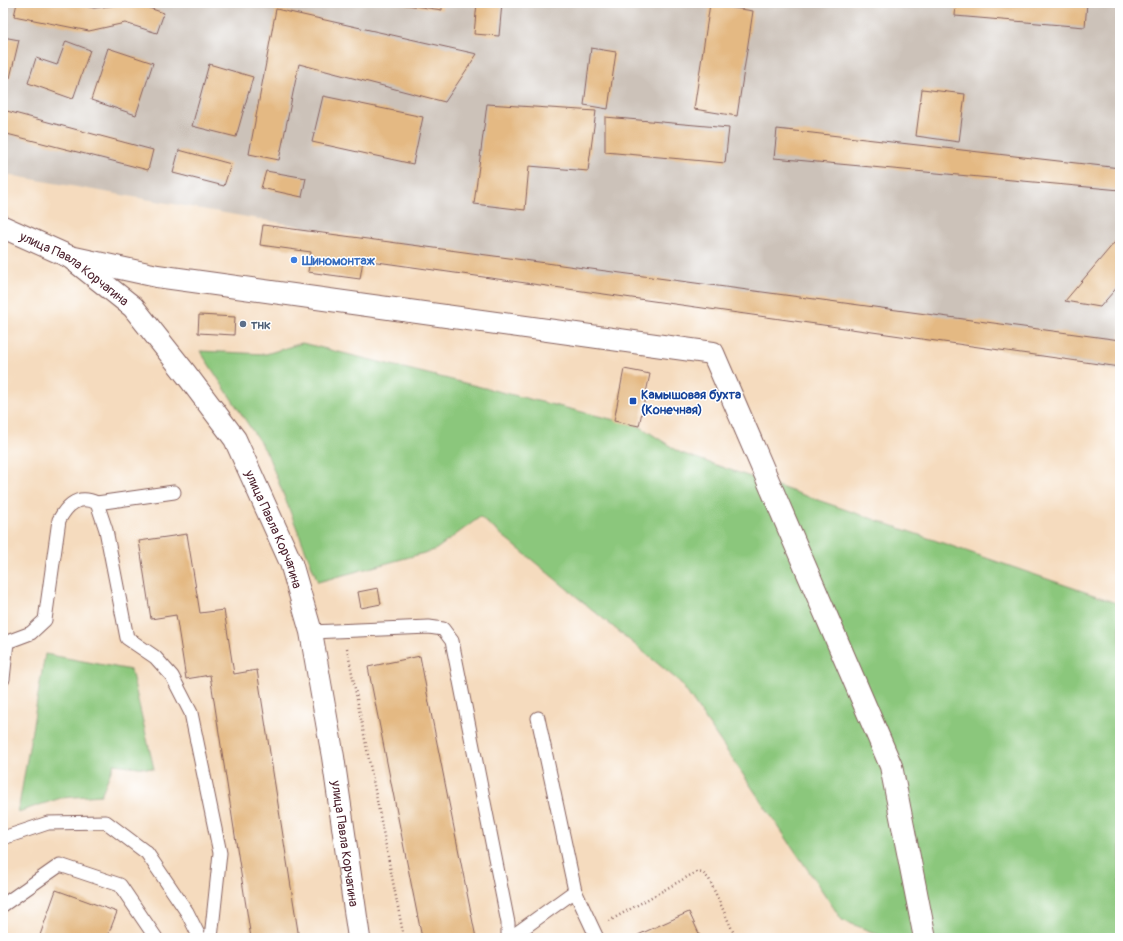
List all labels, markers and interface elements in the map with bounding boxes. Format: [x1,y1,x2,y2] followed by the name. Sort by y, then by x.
[16,228,132,310] street label: улица Павла Корчагина
[301,253,375,269] place label: Шиномонтаж
[289,255,299,265] marker: Шиномонтаж
[251,317,271,333] place label: тнк
[238,319,248,329] marker: тнк
[641,387,741,418] place label: Камышовая бухта (Конечная)
[628,396,638,406] marker: Камышовая бухта (Конечная)
[241,467,305,590] street label: улица Павла Корчагина
[327,779,361,908] street label: улица Павла Корчагина

